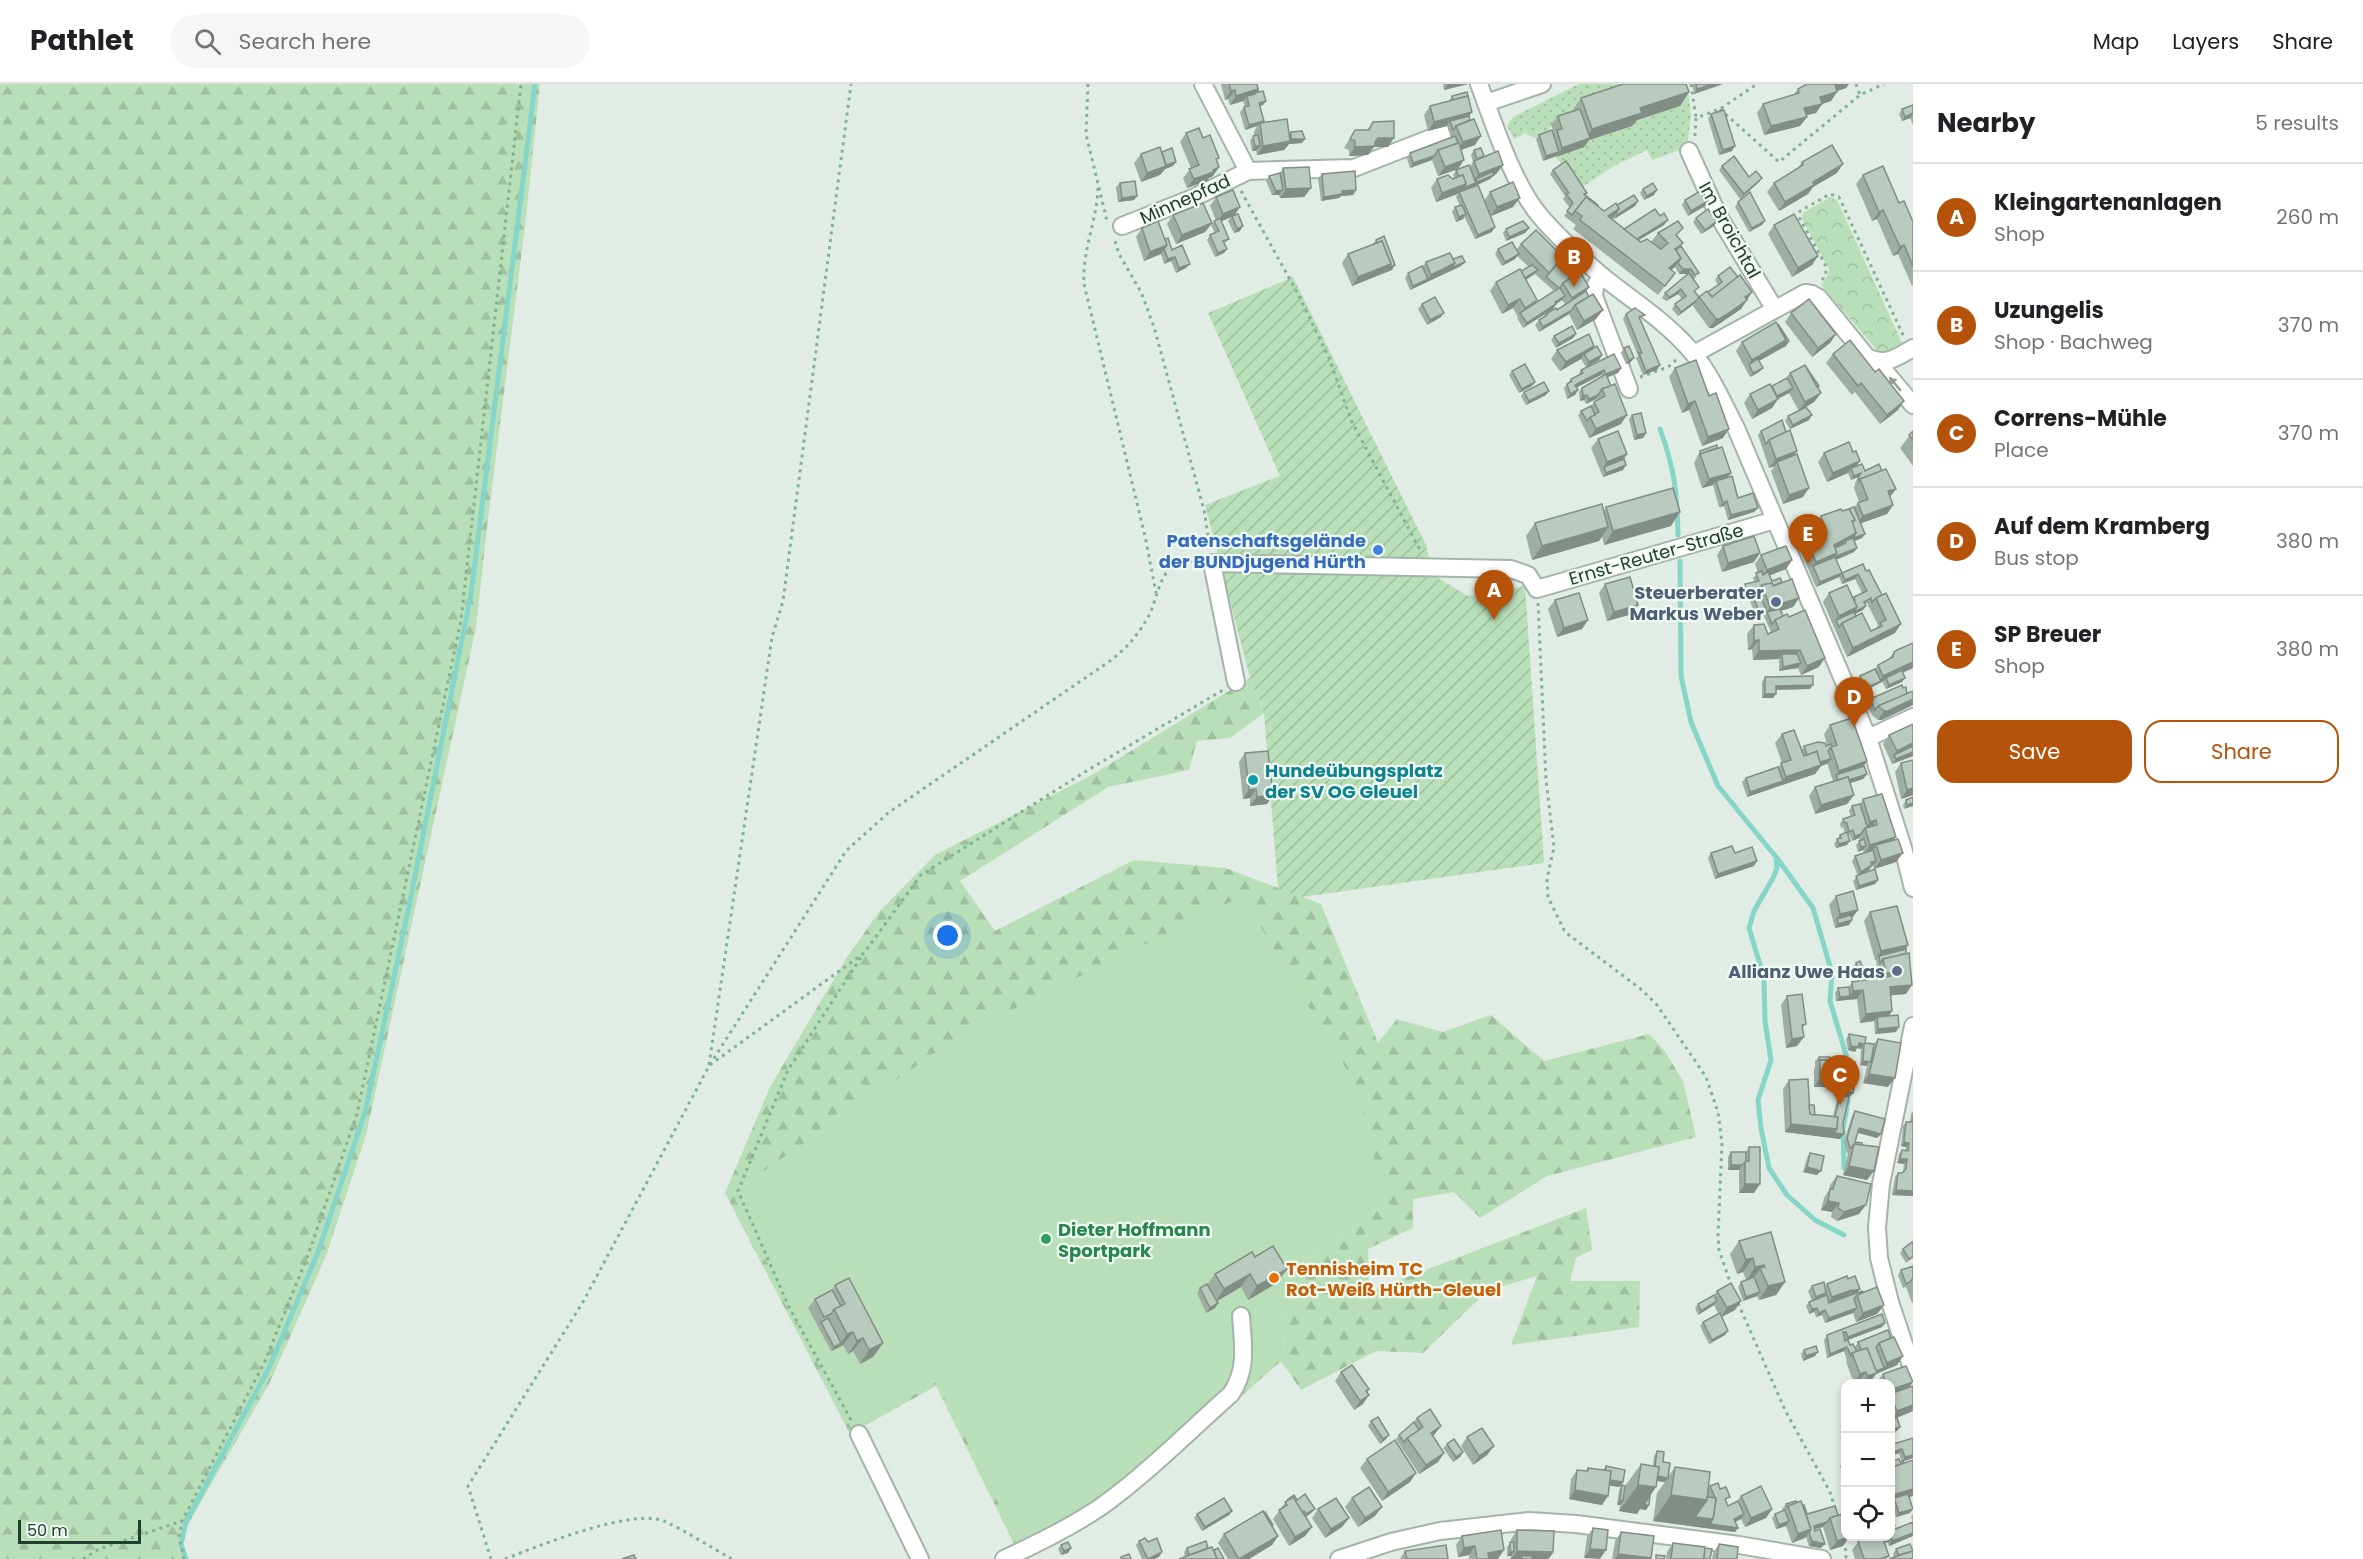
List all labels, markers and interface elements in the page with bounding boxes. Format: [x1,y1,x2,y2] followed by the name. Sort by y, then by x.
[170,14,590,68] search box
[30,21,134,60] text: Pathlet
[191,25,224,58] icon: search
[239,26,371,57] text: Search here
[2093,27,2139,56] text: Map
[2172,27,2239,56] text: Layers
[2272,27,2333,56] text: Share
[1937,105,2035,141] text: Nearby
[2255,109,2339,137] text: 5 results
[1136,168,1234,230] street label: Minnepfad
[1693,177,1767,283] street label: Im Broichtal
[1994,187,2222,218] text: Kleingartenanlagen
[1949,203,1964,231] text: A
[2276,203,2339,231] text: 260 m
[1994,220,2045,248] text: Shop
[1554,238,1594,287] pin: B
[1994,295,2104,326] text: Uzungelis
[1950,311,1963,339] text: B
[2278,311,2339,339] text: 370 m
[1994,328,2153,356] text: Shop · Bachweg
[1889,377,1902,392] one-way arrow
[1994,403,2167,434] text: Correns-Mühle
[1949,419,1964,447] text: C
[2278,419,2339,447] text: 370 m
[1994,436,2049,464] text: Place
[1994,511,2210,542] text: Auf dem Kramberg
[1788,514,1828,564] pin: E
[1566,517,1746,591] street label: Ernst-Reuter-Straße
[1949,527,1964,555] text: D
[2276,527,2339,555] text: 380 m
[1159,528,1366,574] place label: Patenschaftsgelände der BUNDjugend Hürth
[1371,543,1385,557] marker: Patenschaftsgelände der BUNDjugend Hürth
[1994,544,2079,572] text: Bus stop
[1474,570,1514,620] pin: A
[1629,580,1764,626] place label: Steuerberater Markus Weber
[1769,595,1783,609] marker: Steuerberater Markus Weber
[1994,619,2101,650] text: SP Breuer
[1951,635,1962,663] text: E
[2276,635,2339,663] text: 380 m
[1994,652,2045,680] text: Shop
[1834,678,1874,727] pin: D
[1937,720,2132,783] button: Save
[2144,720,2339,783] button: Share
[1265,758,1443,804] place label: Hundeübungsplatz der SV OG Gleuel
[1246,773,1260,787] marker: Hundeübungsplatz der SV OG Gleuel
[933,921,962,950] your location
[1728,959,1885,984] place label: Allianz Uwe Haas
[1890,964,1904,978] marker: Allianz Uwe Haas
[1820,1056,1860,1105] pin: C
[1058,1217,1211,1263] place label: Dieter Hoffmann Sportpark
[1039,1232,1053,1246] marker: Dieter Hoffmann Sportpark
[1286,1256,1501,1302] place label: Tennisheim TC Rot-Weiß Hürth-Gleuel
[1267,1271,1281,1285] marker: Tennisheim TC Rot-Weiß Hürth-Gleuel
[1841,1379,1895,1541] map controls
[1841,1379,1895,1433] button: +
[1841,1433,1895,1487] button: −
[1841,1487,1895,1541] button: locate
[18,1517,141,1544] scale bar
[27,1519,68,1542] text: 50 m

